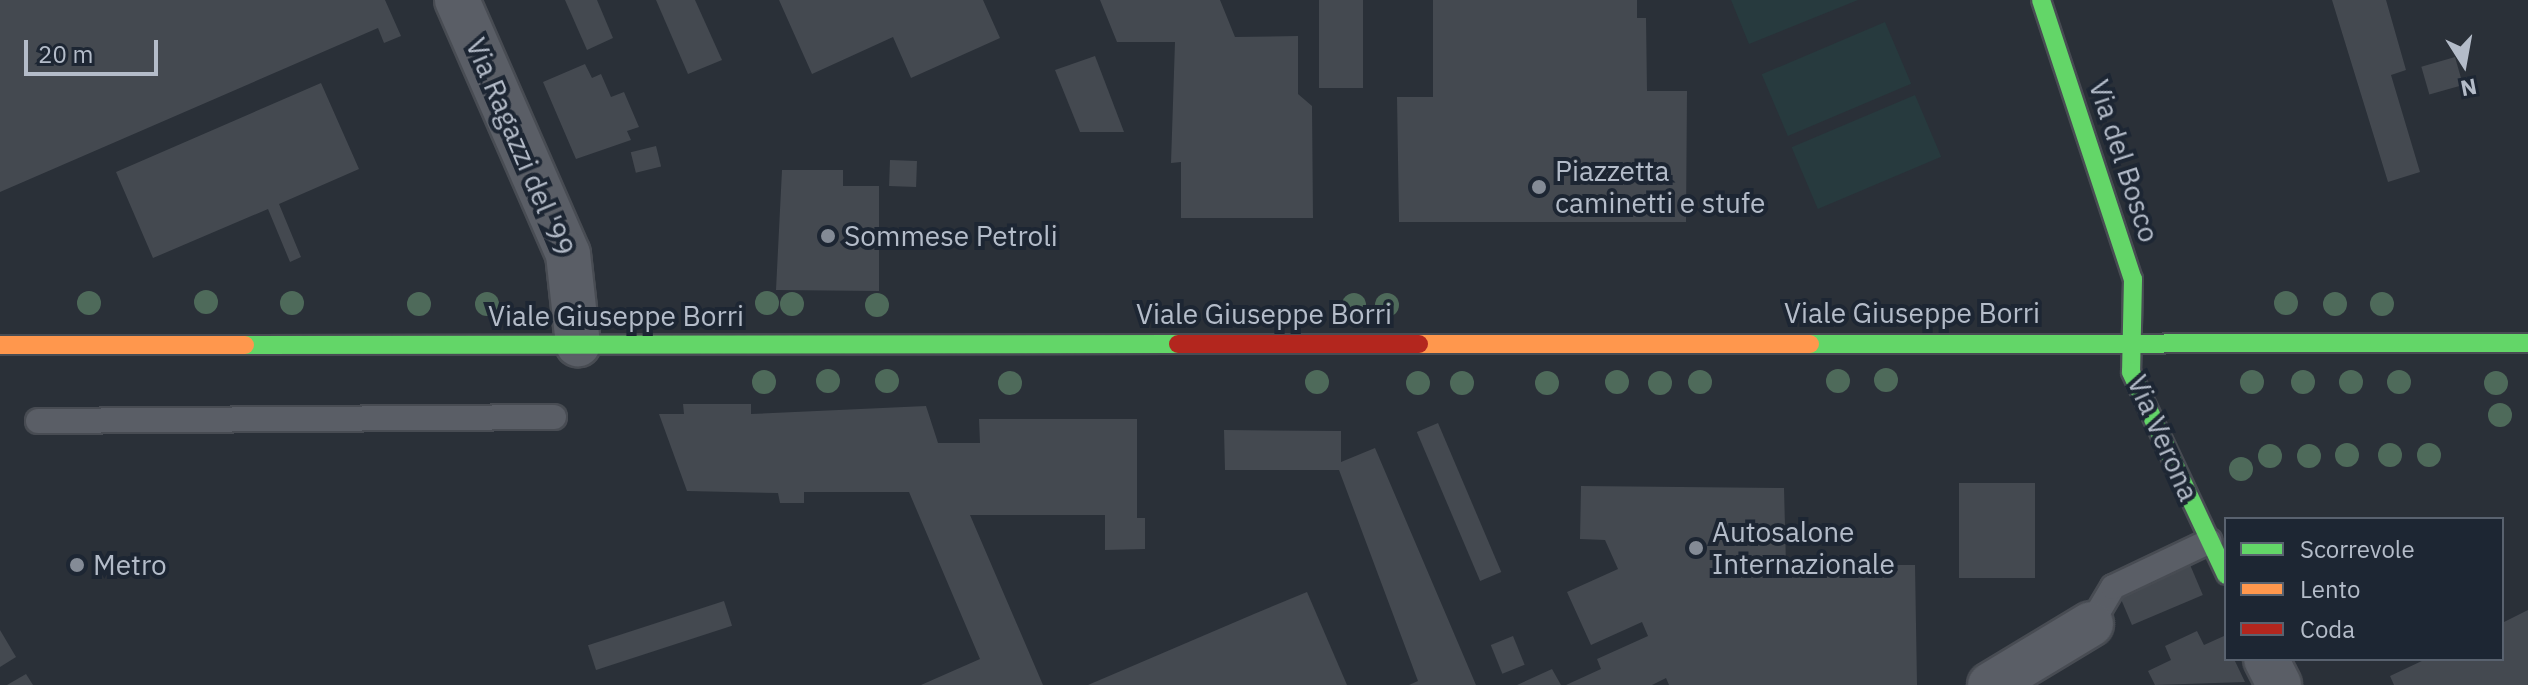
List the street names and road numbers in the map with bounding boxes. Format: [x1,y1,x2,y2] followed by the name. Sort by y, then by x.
[459,33,581,261] street label: Via Ragazzi del '99
[2082,76,2166,246] street label: Via del Bosco
[1784,296,2040,330] street label: Viale Giuseppe Borri
[1136,297,1392,331] street label: Viale Giuseppe Borri
[488,299,744,333] street label: Viale Giuseppe Borri
[2120,370,2206,506] street label: Via Verona

